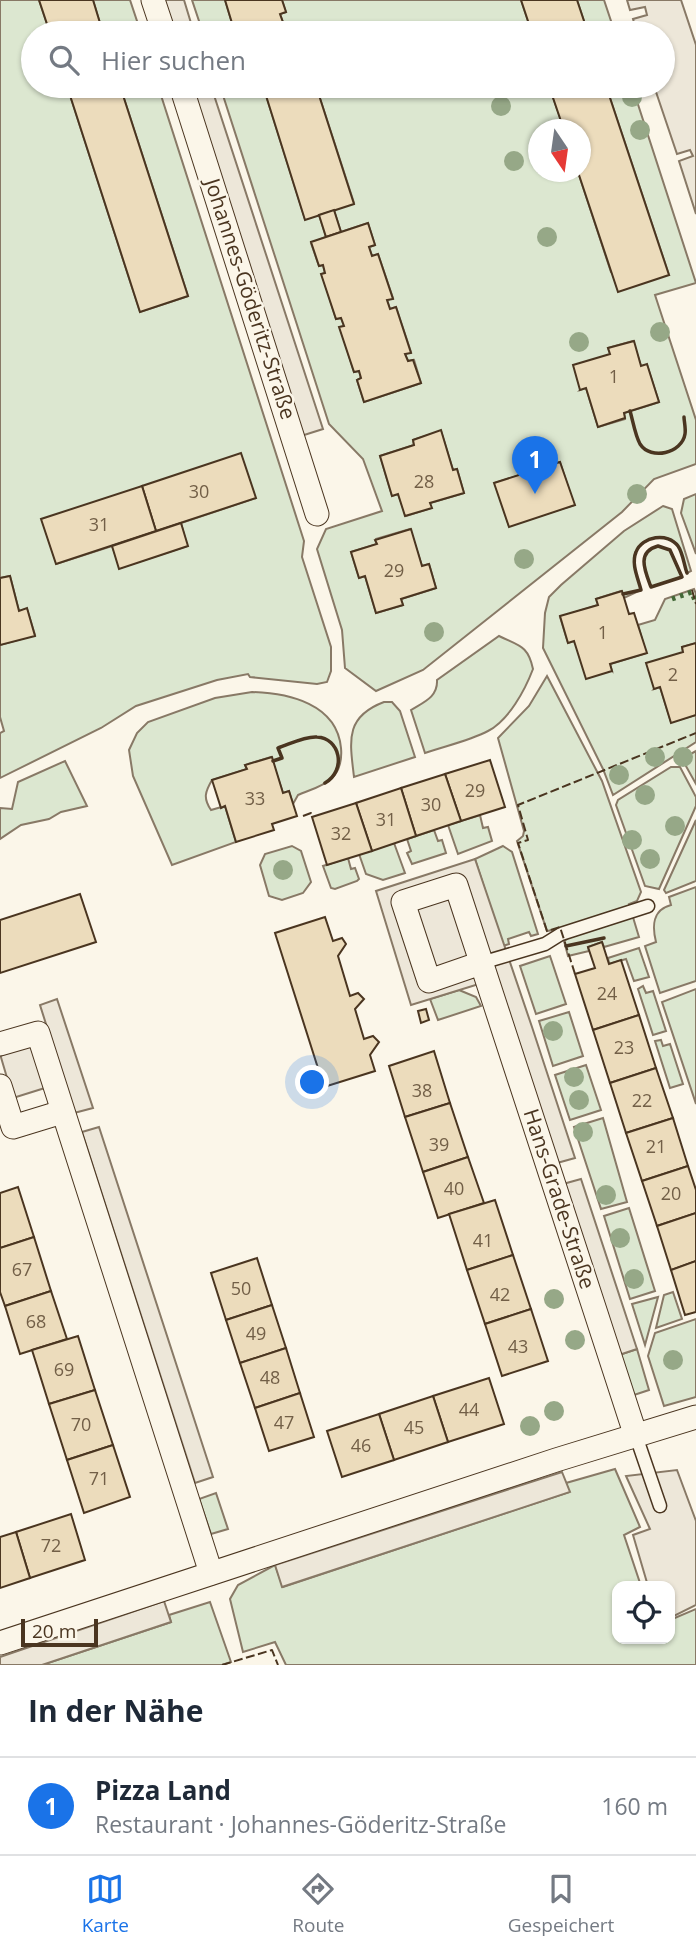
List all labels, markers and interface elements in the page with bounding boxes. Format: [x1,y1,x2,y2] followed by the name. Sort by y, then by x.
[21,21,675,98] search box
[45,41,83,79] icon: search
[101,42,246,78] text: Hier suchen
[528,119,591,182] north arrow
[198,173,303,423] street label: Johannes-Göderitz-Straße
[609,364,619,388] house number: 1
[512,436,558,494] pin: 1
[414,469,434,493] house number: 28
[189,479,209,503] house number: 30
[89,512,109,536] house number: 31
[384,558,404,582] house number: 29
[598,620,608,644] house number: 1
[668,662,678,686] house number: 2
[465,778,485,802] house number: 29
[245,786,265,810] house number: 33
[421,792,441,816] house number: 30
[376,807,396,831] house number: 31
[331,821,351,845] house number: 32
[597,981,617,1005] house number: 24
[614,1035,634,1059] house number: 23
[295,1065,329,1099] your location
[412,1078,432,1102] house number: 38
[632,1088,652,1112] house number: 22
[518,1105,602,1292] street label: Hans-Grade-Straße
[429,1132,449,1156] house number: 39
[646,1134,666,1158] house number: 21
[444,1176,464,1200] house number: 40
[661,1181,681,1205] house number: 20
[473,1228,493,1252] house number: 41
[12,1257,32,1281] house number: 67
[231,1276,251,1300] house number: 50
[490,1282,510,1306] house number: 42
[26,1309,46,1333] house number: 68
[246,1321,266,1345] house number: 49
[508,1334,528,1358] house number: 43
[54,1357,74,1381] house number: 69
[260,1365,280,1389] house number: 48
[459,1397,479,1421] house number: 44
[274,1410,294,1434] house number: 47
[71,1412,91,1436] house number: 70
[404,1415,424,1439] house number: 45
[351,1433,371,1457] house number: 46
[89,1466,109,1490] house number: 71
[41,1533,61,1557] house number: 72
[612,1581,675,1644] map controls
[612,1581,675,1644] button: locate
[21,1616,98,1648] scale bar
[32,1618,76,1644] text: 20 m
[28,1690,204,1731] text: In der Nähe
[95,1772,231,1808] text: Pizza Land
[44,1790,58,1822] text: 1
[601,1790,668,1822] text: 160 m
[95,1808,506,1840] text: Restaurant · Johannes-Göderitz-Straße
[82,1870,129,1938] tab: Karte
[292,1870,345,1938] tab: Route
[508,1870,614,1938] tab: Gespeichert

